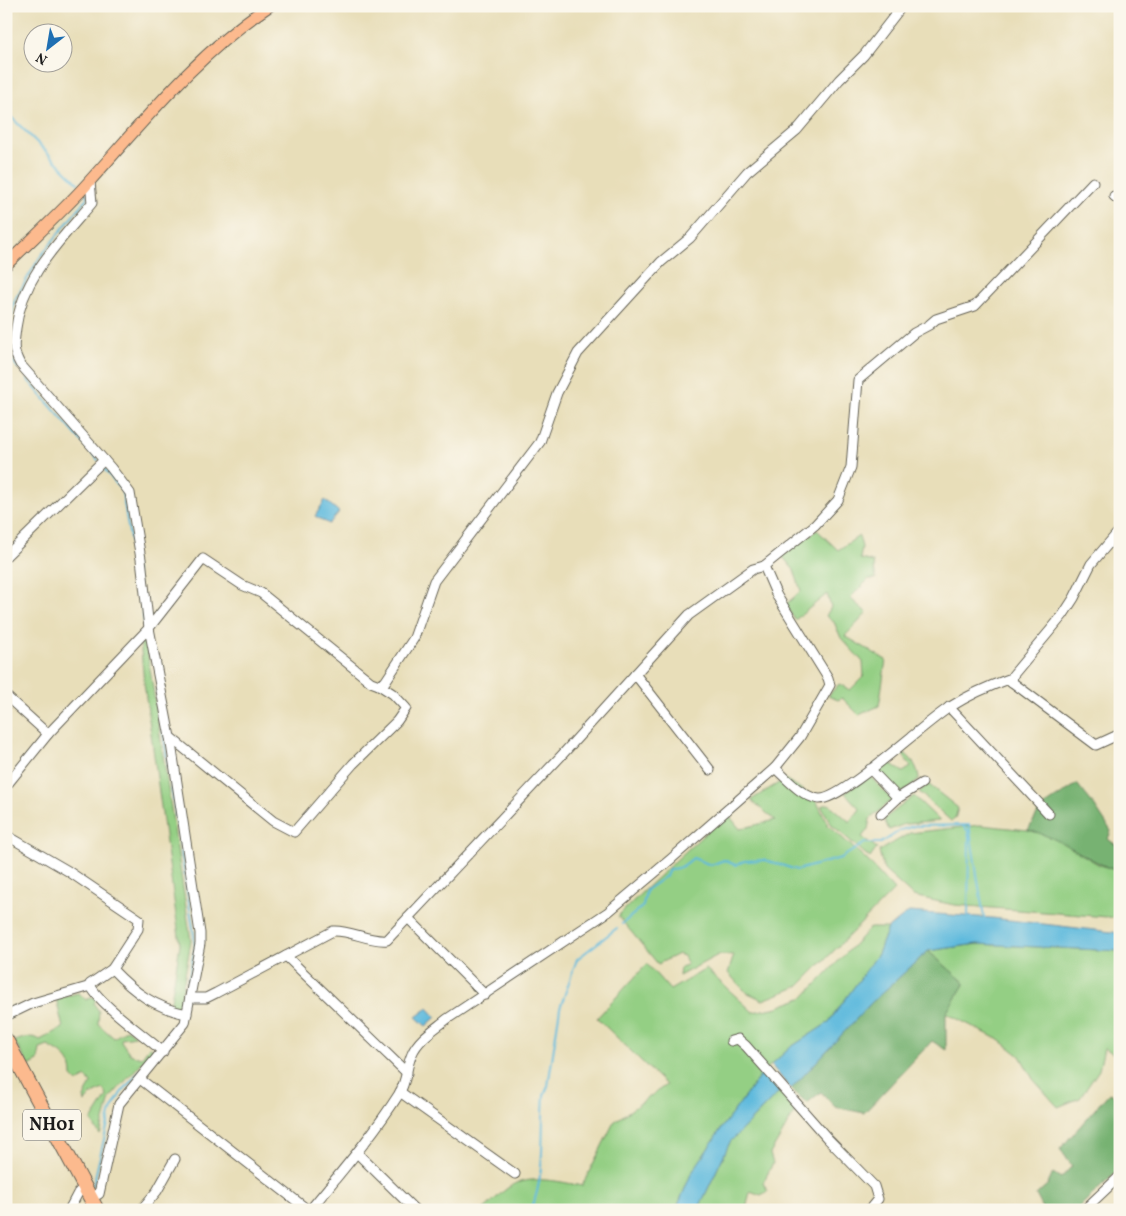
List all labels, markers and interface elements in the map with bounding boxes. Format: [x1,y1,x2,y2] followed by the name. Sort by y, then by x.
[22,22,72,72] north arrow
[33,47,51,69] text: N
[23,1110,81,1140] road number: NH01

